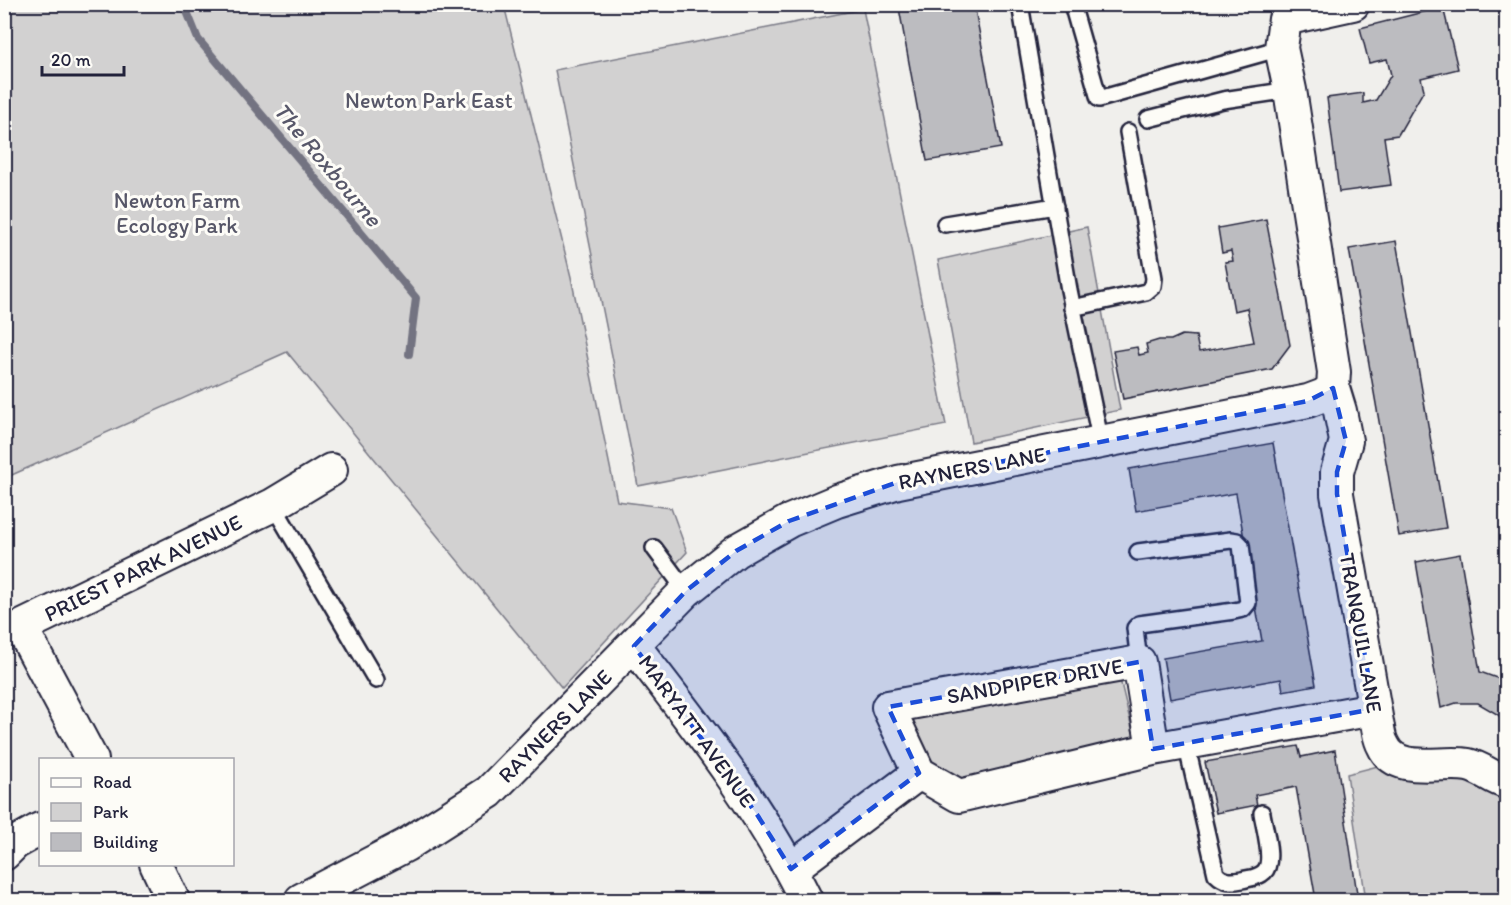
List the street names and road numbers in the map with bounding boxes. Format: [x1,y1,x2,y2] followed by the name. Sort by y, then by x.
[896,440,1048,496] street label: RAYNERS LANE
[40,508,246,628] street label: PRIEST PARK AVENUE
[1334,551,1388,715] street label: TRANQUIL LANE
[633,649,761,813] street label: MARYATT AVENUE
[944,652,1126,710] street label: SANDPIPER DRIVE
[492,663,618,789] street label: RAYNERS LANE

